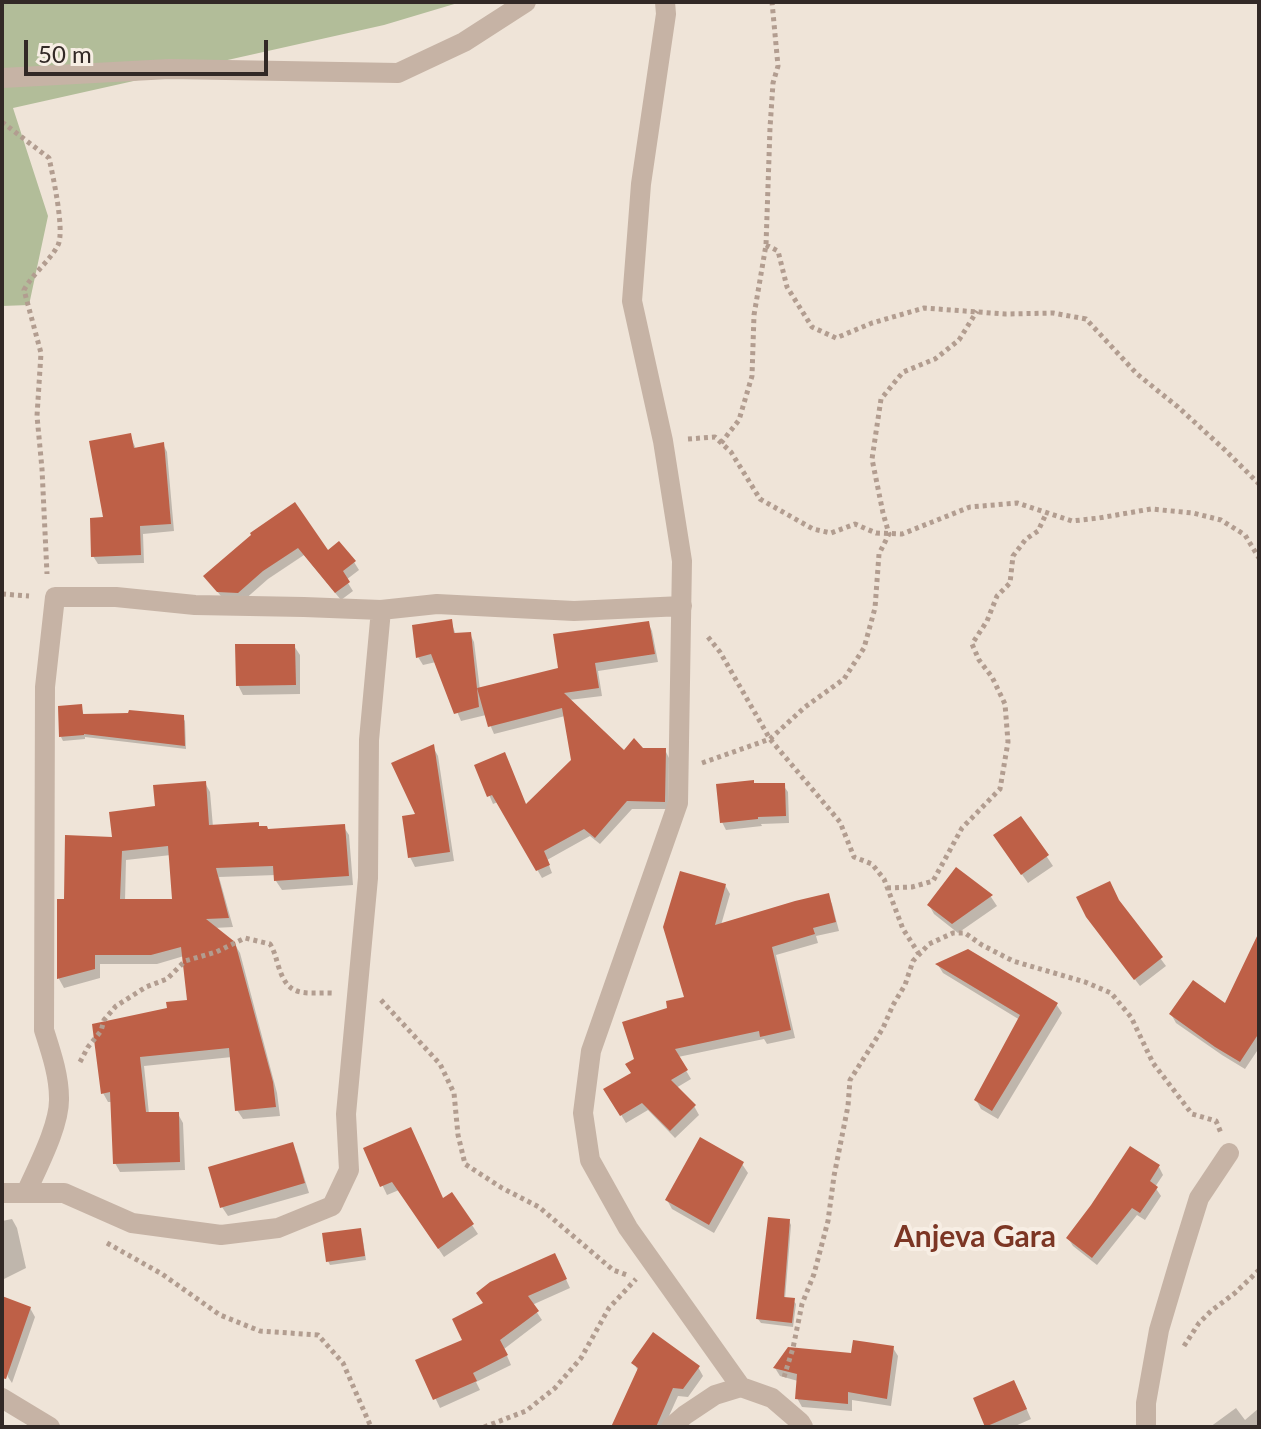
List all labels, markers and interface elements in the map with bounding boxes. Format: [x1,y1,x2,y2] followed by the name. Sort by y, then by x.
[28,24,272,74] scale bar
[38,39,92,68] text: 50 m
[894,1219,1056,1255] district label: Anjeva Gara

